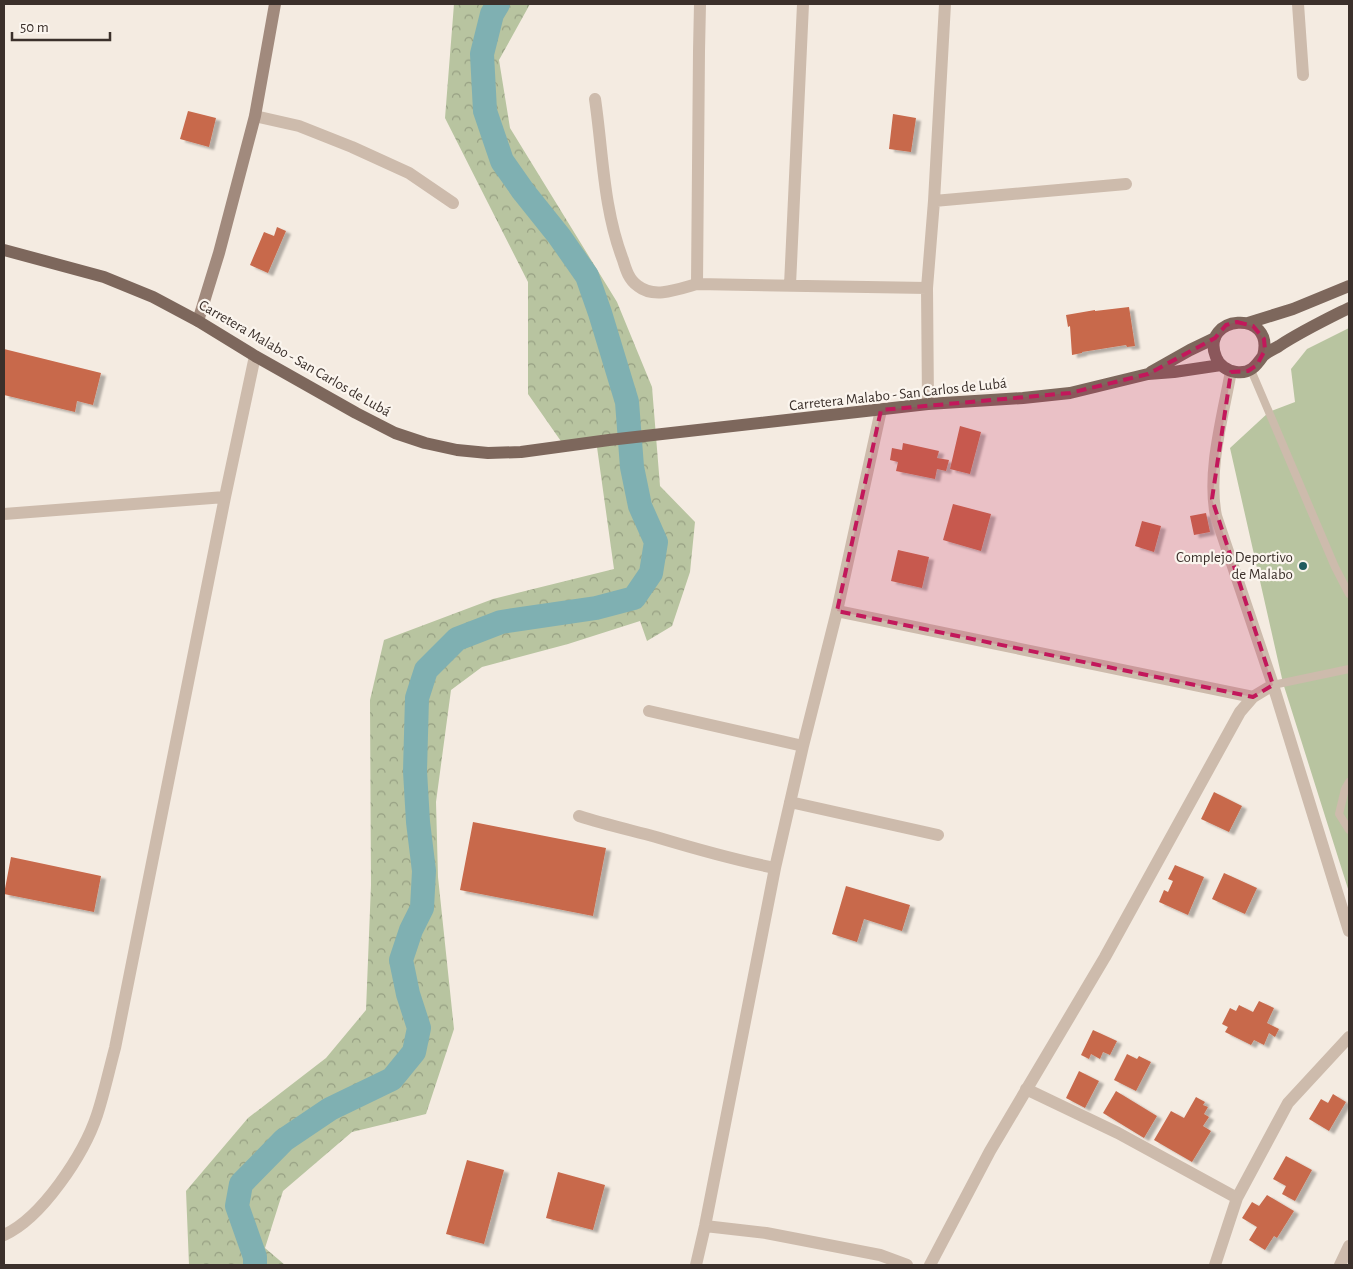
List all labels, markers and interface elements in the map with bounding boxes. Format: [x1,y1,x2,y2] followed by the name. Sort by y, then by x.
[12,10,110,42] scale bar
[20,20,49,35] text: 50 m
[196,297,393,420] street label: Carretera Malabo - San Carlos de Lubá
[789,376,1008,413] street label: Carretera Malabo - San Carlos de Lubá
[1176,550,1293,582] place label: Complejo Deportivo de Malabo
[1297,560,1309,572] marker: Complejo Deportivo de Malabo

